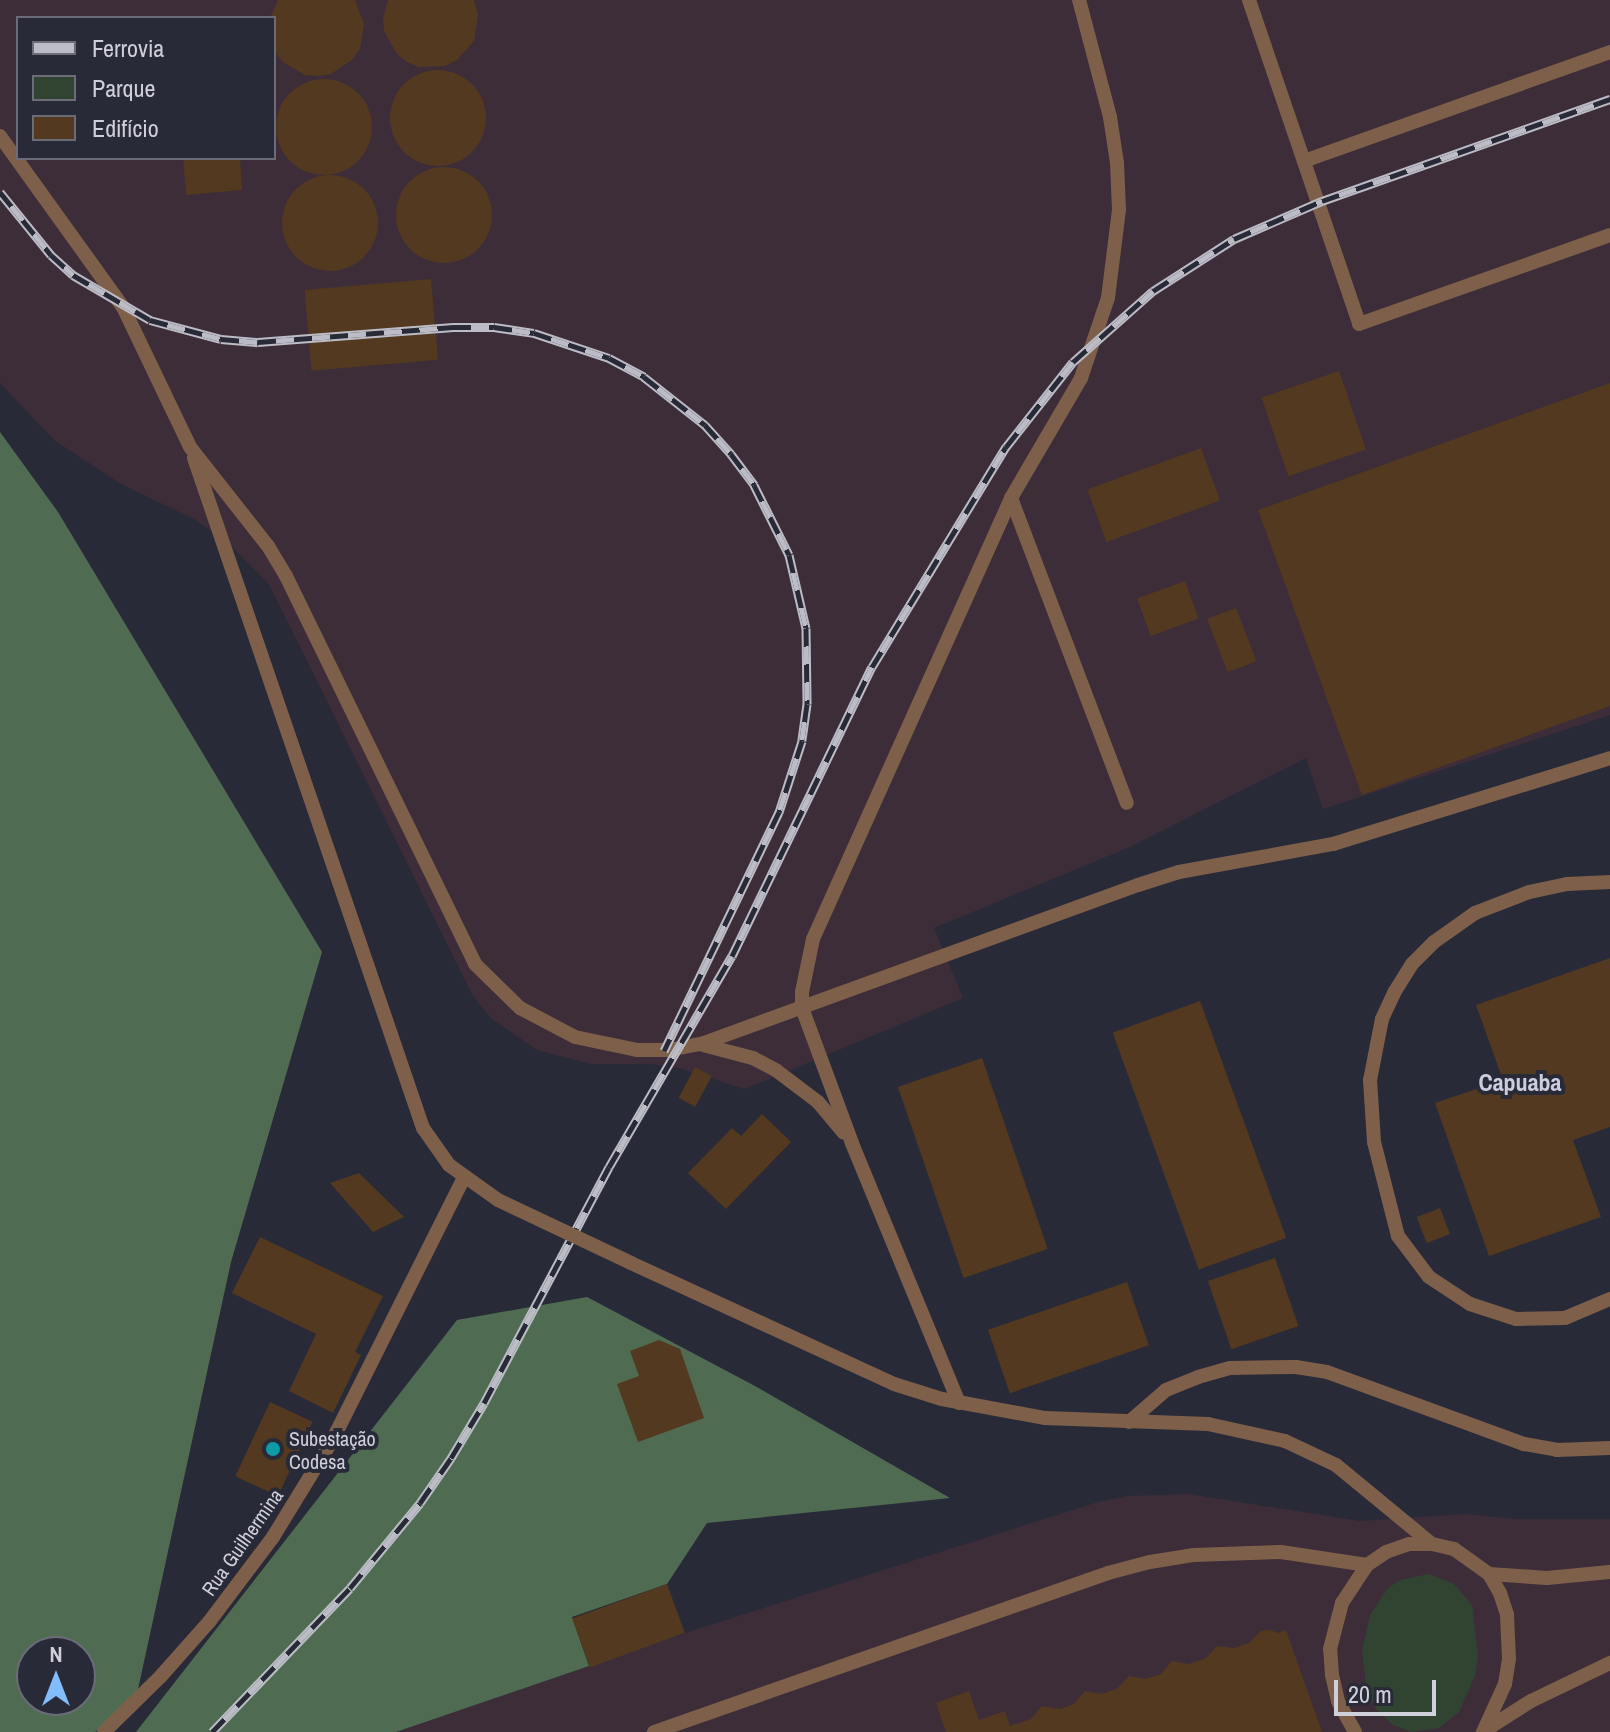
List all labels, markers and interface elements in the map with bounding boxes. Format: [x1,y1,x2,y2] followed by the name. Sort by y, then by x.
[16,16,276,160] legend
[92,32,164,64] text: Ferrovia
[92,72,155,104] text: Parque
[92,112,159,144] text: Edifício
[1478,1069,1562,1097] district label: Capuaba
[289,1426,376,1473] place label: Subestação Codesa
[264,1440,282,1458] marker: Subestação Codesa
[196,1484,288,1600] street label: Rua Guilhermina
[16,1636,96,1716] north arrow
[49,1639,63,1669] text: N
[1338,1664,1440,1714] scale bar
[1348,1678,1392,1710] text: 20 m

